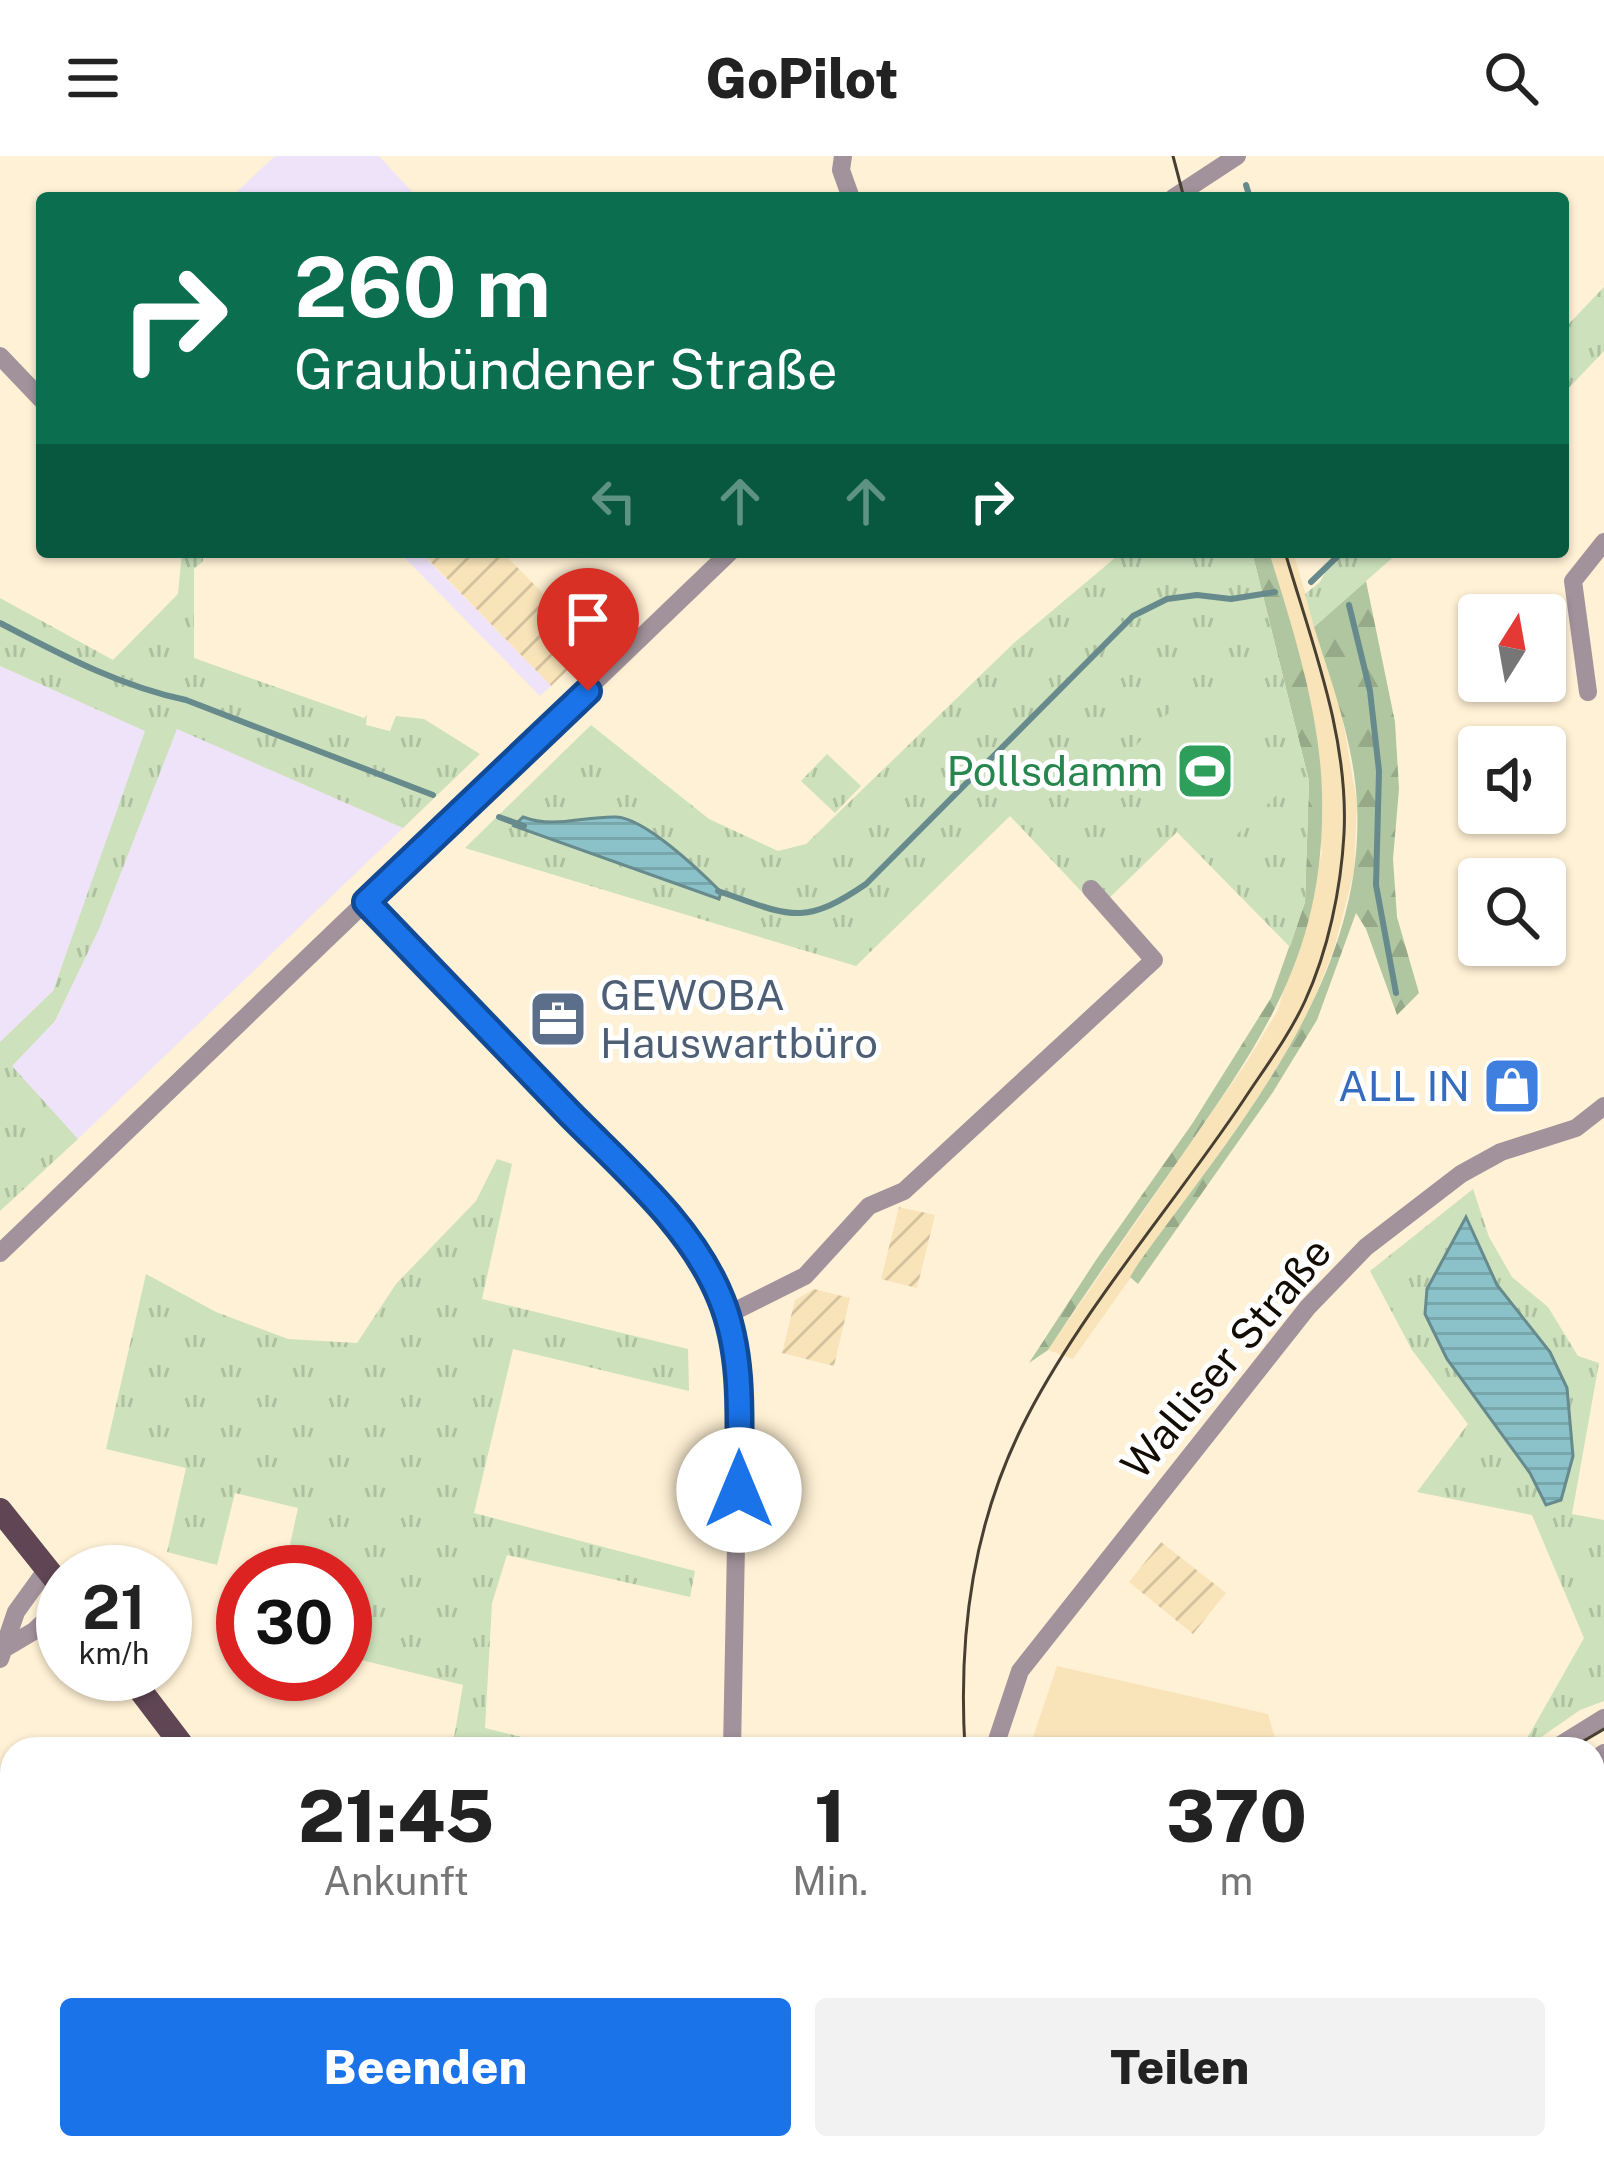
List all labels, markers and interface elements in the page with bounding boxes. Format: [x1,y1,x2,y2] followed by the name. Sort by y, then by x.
[60,45,126,111] icon: menu
[1478,45,1544,111] icon: search
[705,47,899,110] text: GoPilot
[294,237,551,336] text: 260 m
[96,240,252,396] icon: right
[294,338,838,401] text: Graubündener Straße
[581,468,647,534] icon: left
[707,468,773,534] icon: ahead
[833,468,899,534] icon: ahead
[959,468,1025,534] icon: right
[537,568,639,691] pin
[555,586,621,652] icon: arrive
[1458,594,1566,702] north arrow
[1458,594,1566,966] map controls
[1458,726,1566,834] button: sound
[1174,740,1236,802] sports icon: Pollsdamm
[946,746,1163,795] place label: Pollsdamm
[1458,858,1566,966] button: search
[600,970,878,1067] place label: GEWOBA Hauswartbüro
[527,988,589,1050] office icon: GEWOBA Hauswartbüro
[1481,1055,1543,1117] shop icon: ALL IN
[1338,1061,1470,1110] place label: ALL IN
[1111,1227,1341,1488] street label: Walliser Straße
[676,1427,802,1553] position arrow
[216,1545,372,1701] speed limit sign: 30
[82,1572,146,1643] text: 21
[79,1635,149,1671] text: km/h
[298,1774,494,1858] text: 21:45
[814,1774,846,1858] text: 1
[1166,1774,1307,1858] text: 370
[323,1858,469,1904] text: Ankunft
[792,1858,868,1904] text: Min.
[1220,1858,1253,1904] text: m
[60,1998,791,2136] button: Beenden
[815,1998,1545,2136] button: Teilen

